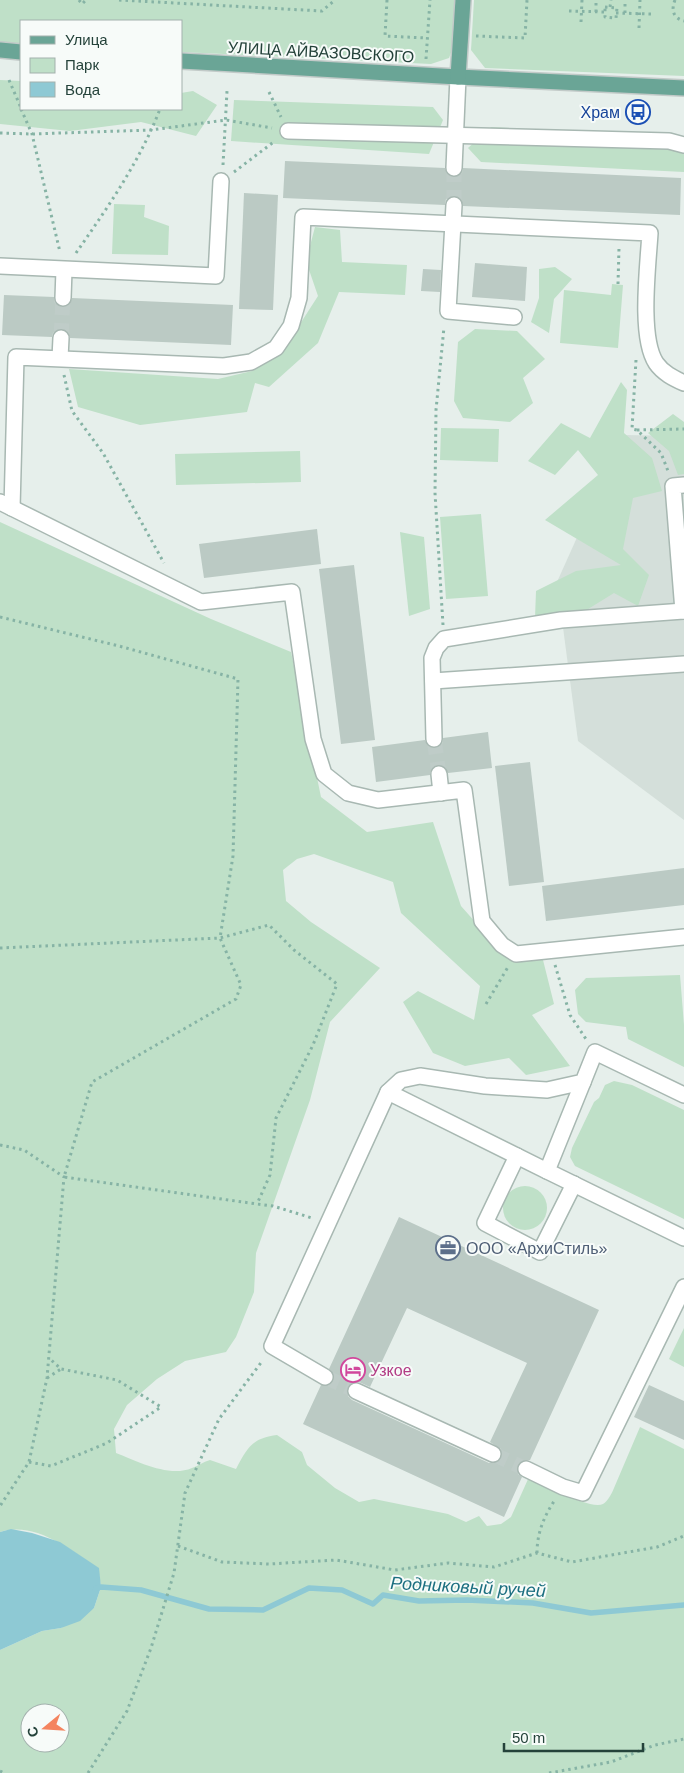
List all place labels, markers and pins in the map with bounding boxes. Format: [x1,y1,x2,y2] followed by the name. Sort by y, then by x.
[625,99,651,125] bus stop icon: Храм
[581,104,620,121] place label: Храм
[435,1235,461,1261] office icon: ООО «АрхиСтиль»
[466,1240,608,1257] place label: ООО «АрхиСтиль»
[340,1357,366,1383] hotel icon: Узкое
[370,1362,412,1379] place label: Узкое

